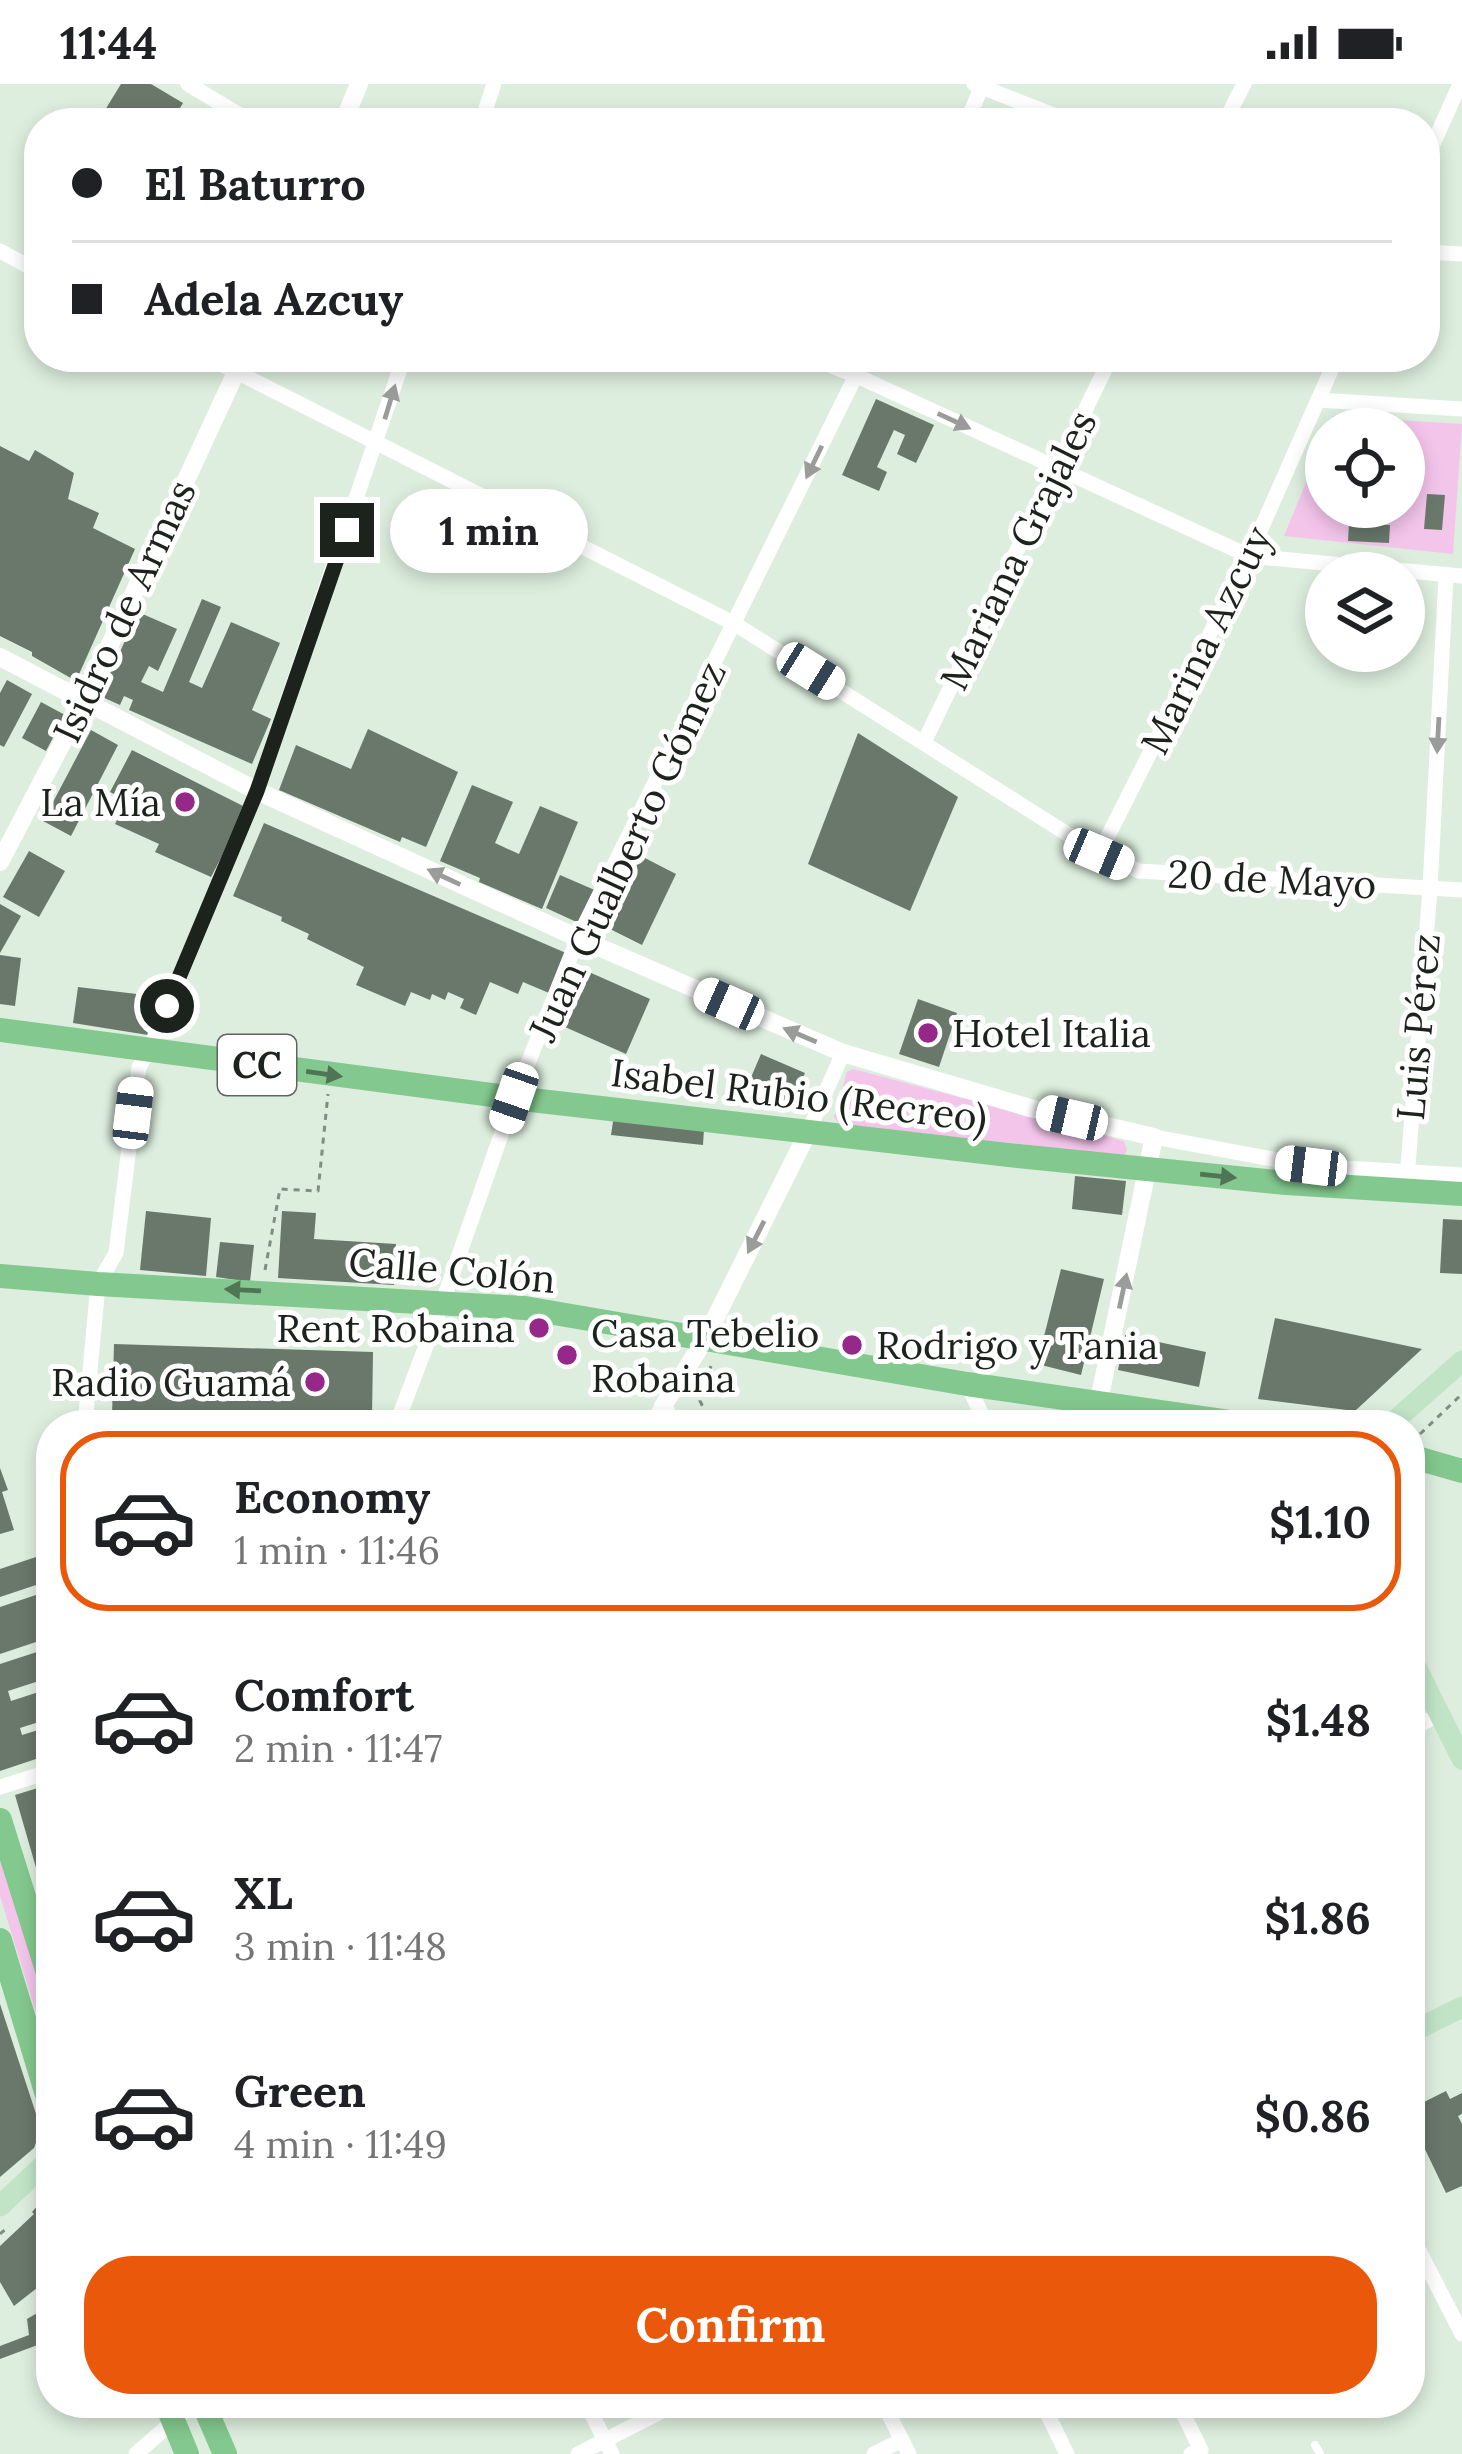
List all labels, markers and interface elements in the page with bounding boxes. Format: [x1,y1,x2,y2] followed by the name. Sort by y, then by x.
[60,14,157,71] text: 11:44
[144,155,366,212] text: El Baturro
[144,270,403,327] text: Adela Azcuy
[382,383,400,420] one-way arrow
[929,402,1107,698] street label: Mariana Grajales
[1305,408,1425,672] map controls
[1305,408,1425,528] button: locate
[937,411,972,431] one-way arrow
[805,445,825,480] one-way arrow
[41,472,207,750] street label: Isidro de Armas
[389,488,587,572] callout: 1 min
[320,503,374,557] route end
[439,506,539,556] text: 1 min
[1129,517,1283,762] street label: Marina Azcuy
[1305,552,1425,672] button: layers
[771,637,851,705] car
[517,653,737,1050] street label: Juan Gualberto Gómez
[1428,717,1447,755] one-way arrow
[40,777,161,827] place label: La Mía
[172,789,198,815] marker: La Mía
[1059,823,1139,885] car
[1166,849,1378,909] street label: 20 de Mayo
[426,866,461,886] one-way arrow
[1385,932,1451,1122] street label: Luis Pérez
[689,973,769,1035] car
[140,979,194,1033] route start
[952,1008,1151,1058] place label: Hotel Italia
[915,1020,941,1046] marker: Hotel Italia
[783,1024,818,1044] one-way arrow
[218,1035,296,1095] road number: CC
[608,1047,990,1143] street label: Isabel Rubio (Recreo)
[485,1058,543,1138] car
[306,1065,343,1084] one-way arrow
[111,1075,155,1151] car
[1033,1092,1111,1144] car
[1273,1144,1349,1188] car
[1200,1166,1238,1185] one-way arrow
[746,1220,766,1255] one-way arrow
[347,1236,557,1304] street label: Calle Colón
[1114,1271,1133,1309] one-way arrow
[223,1280,261,1299] one-way arrow
[276,1303,515,1353] place label: Rent Robaina
[591,1308,819,1403] place label: Casa Tebelio Robaina
[526,1315,552,1341] marker: Rent Robaina
[876,1320,1158,1370] place label: Rodrigo y Tania
[839,1332,865,1358] marker: Rodrigo y Tania
[554,1342,580,1368] marker: Casa Tebelio Robaina
[51,1357,291,1407] place label: Radio Guamá
[302,1369,328,1395] marker: Radio Guamá
[90,1467,198,1575] icon: car
[234,1468,430,1525] text: Economy
[1269,1493,1371,1550] text: $1.10
[234,1525,440,1575] text: 1 min · 11:46
[90,1665,198,1773] icon: car
[234,1666,414,1723] text: Comfort
[1265,1691,1371,1748] text: $1.48
[234,1723,442,1773] text: 2 min · 11:47
[90,1863,198,1971] icon: car
[234,1864,293,1921] text: XL
[1264,1889,1371,1946] text: $1.86
[234,1921,447,1971] text: 3 min · 11:48
[90,2061,198,2169] icon: car
[234,2062,366,2119] text: Green
[1255,2087,1371,2144] text: $0.86
[234,2119,447,2169] text: 4 min · 11:49
[84,2256,1377,2394] button: Confirm

